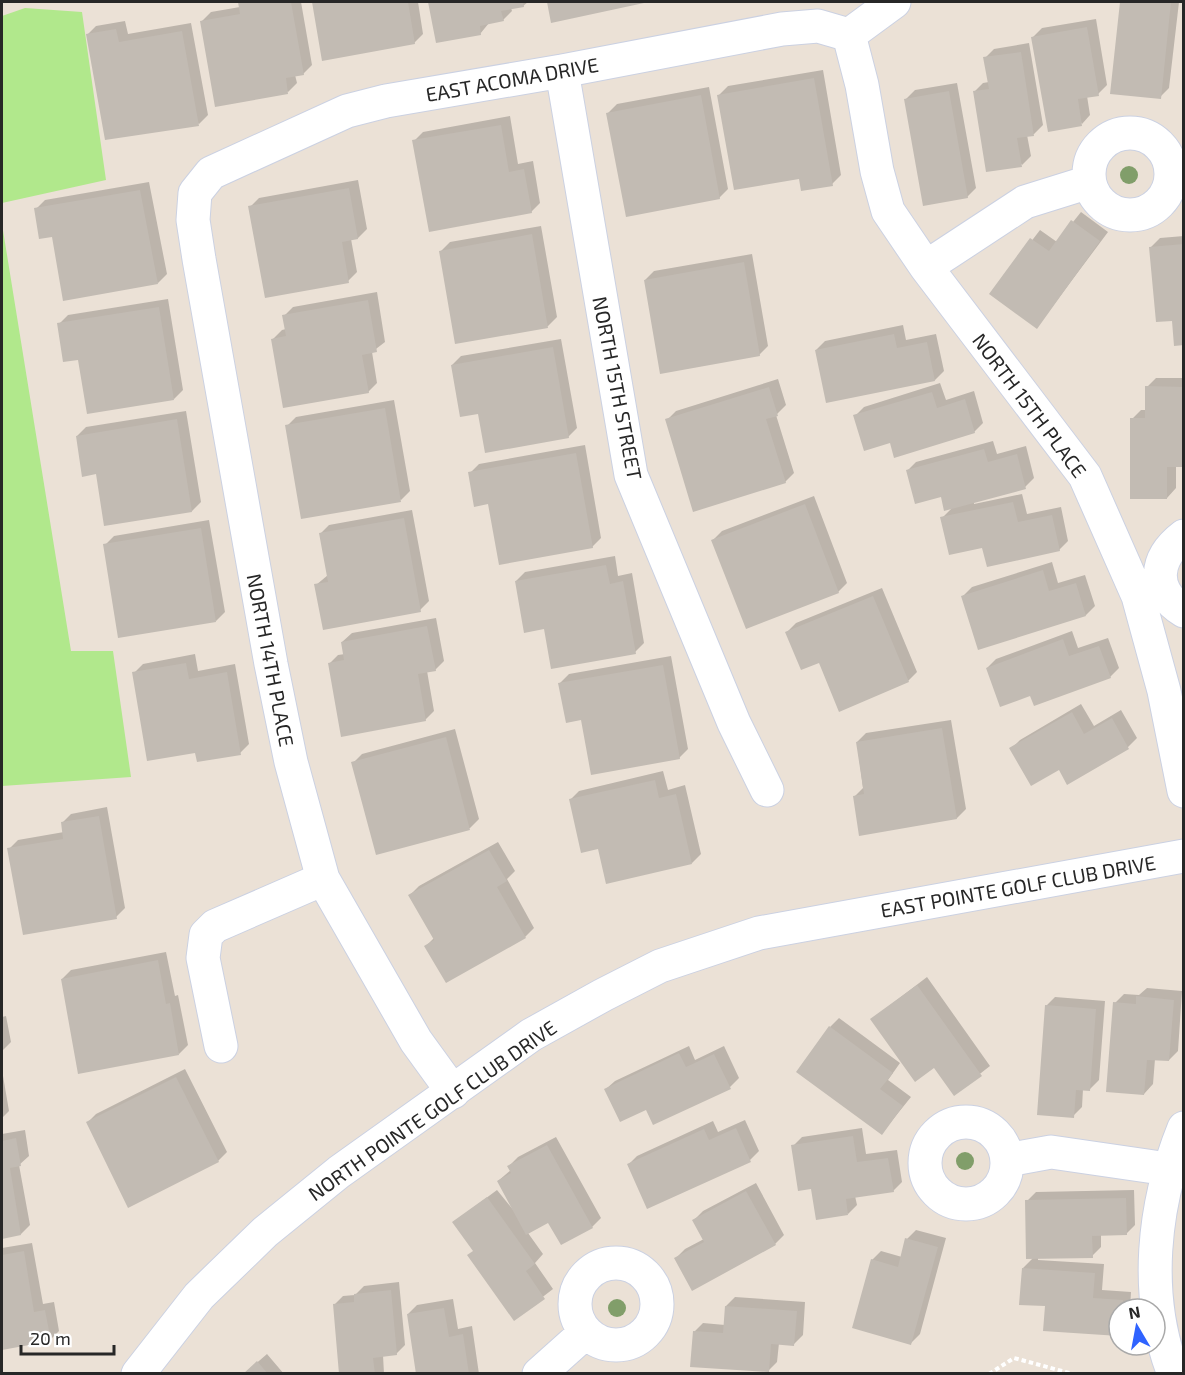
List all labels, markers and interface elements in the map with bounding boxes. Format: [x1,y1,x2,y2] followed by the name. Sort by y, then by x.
[424,52,600,106] street label: EAST ACOMA DRIVE
[588,294,648,482] street label: NORTH 15TH STREET
[968,328,1092,482] street label: NORTH 15TH PLACE
[242,572,300,748] street label: NORTH 14TH PLACE
[878,850,1158,922] street label: EAST POINTE GOLF CLUB DRIVE
[303,1015,561,1205] street label: NORTH POINTE GOLF CLUB DRIVE
[1107,1297,1167,1357] north arrow
[1127,1301,1142,1322] text: N
[21,1318,114,1356] scale bar
[30,1327,71,1349] text: 20 m

